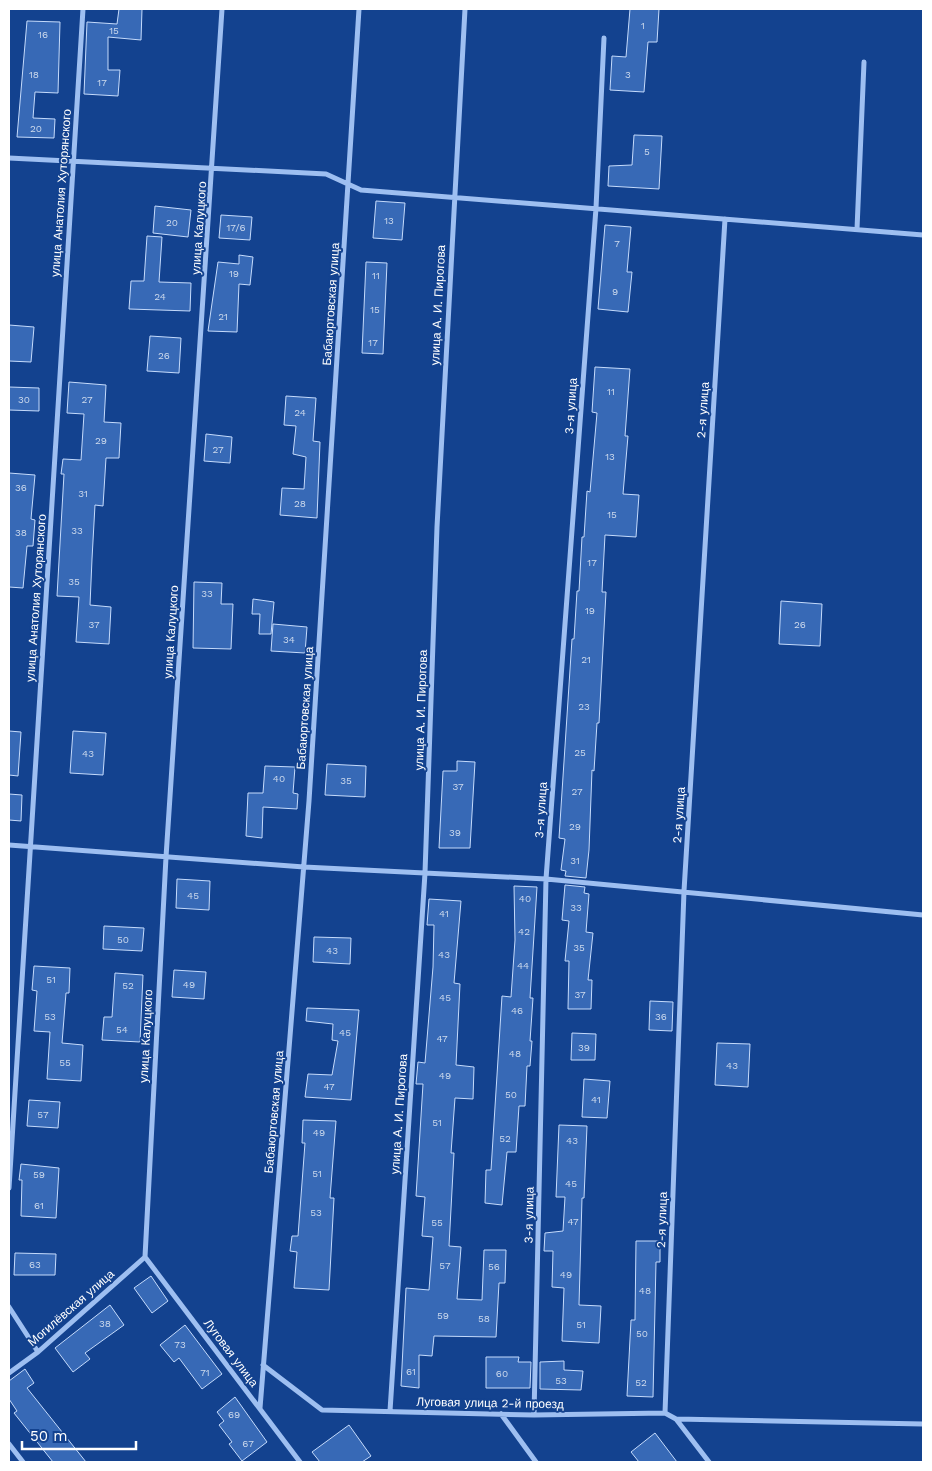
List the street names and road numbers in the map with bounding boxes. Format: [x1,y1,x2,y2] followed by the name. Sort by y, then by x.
[48,108,74,278] street label: улица Анатолия Хуторянского
[189,181,209,275] street label: улица Калуцкого
[320,242,342,366] street label: Бабаюртовская улица
[428,244,448,366] street label: улица А. И. Пирогова
[562,377,580,435] street label: 3-я улица
[694,381,712,439] street label: 2-я улица
[23,513,49,683] street label: улица Анатолия Хуторянского
[161,585,181,679] street label: улица Калуцкого
[294,646,316,770] street label: Бабаюртовская улица
[412,649,430,771] street label: улица А. И. Пирогова
[532,781,550,839] street label: 3-я улица
[670,786,688,844] street label: 2-я улица
[137,989,155,1083] street label: улица Калуцкого
[262,1050,286,1174] street label: Бабаюртовская улица
[388,1053,410,1175] street label: улица А. И. Пирогова
[522,1186,536,1243] street label: 3-я улица
[654,1191,670,1248] street label: 2-я улица
[25,1267,117,1349] street label: Могилёвская улица
[201,1316,261,1390] street label: Луговая улица
[416,1395,564,1411] street label: Луговая улица 2-й проезд

